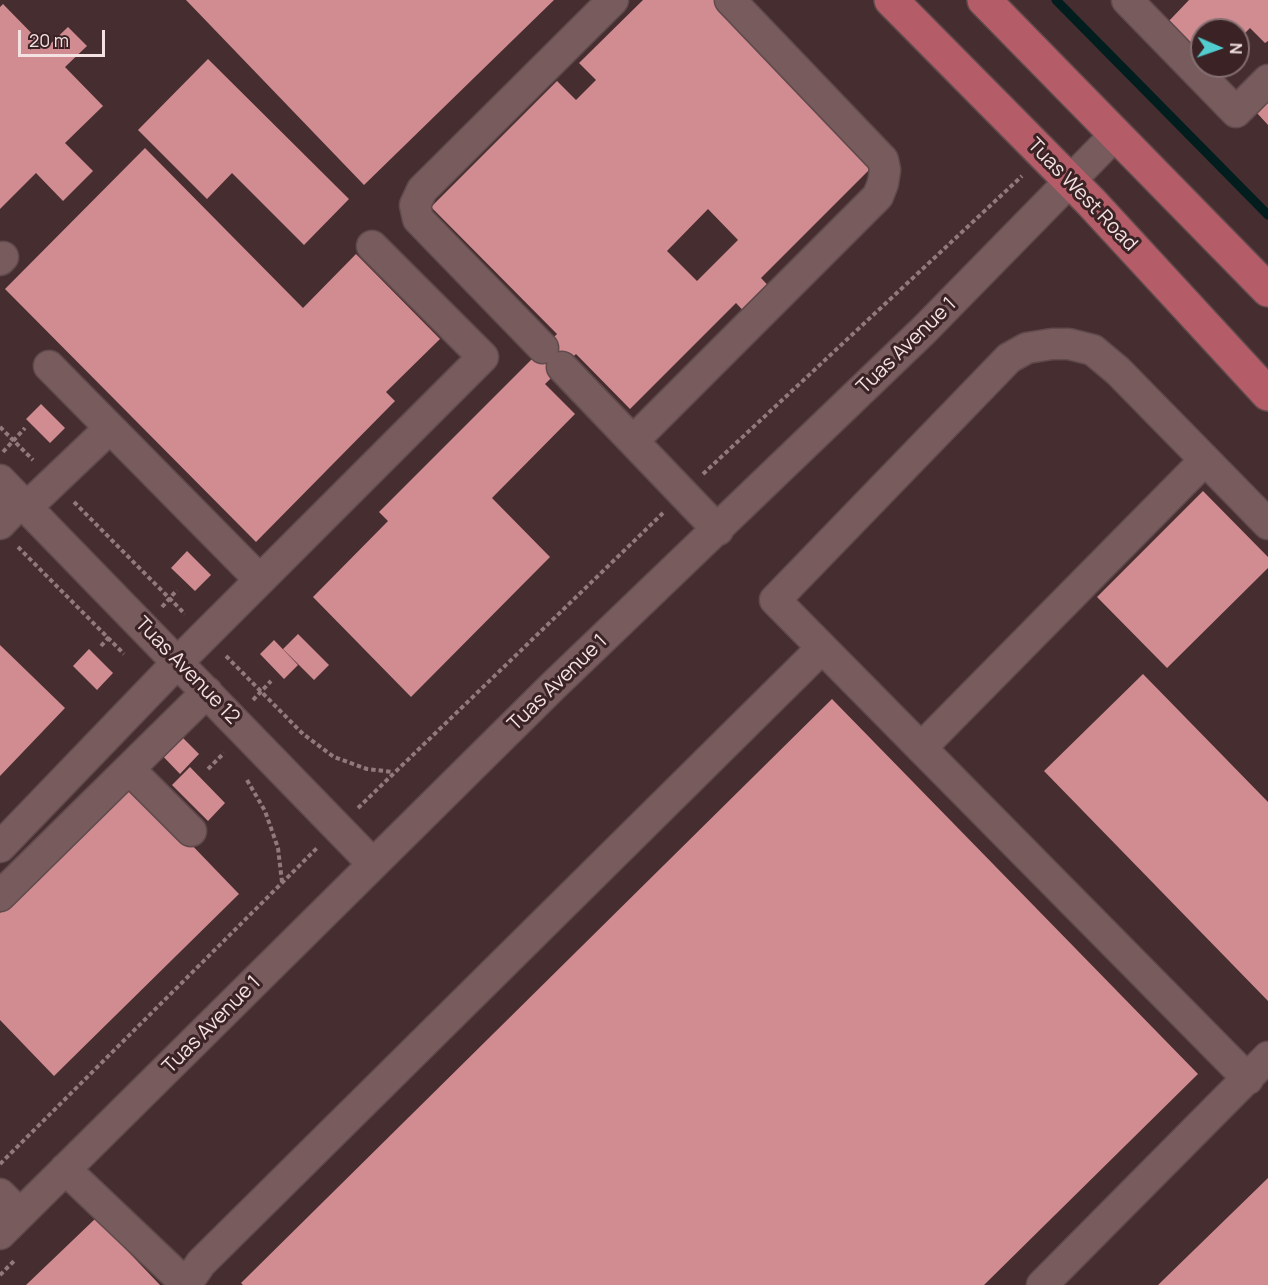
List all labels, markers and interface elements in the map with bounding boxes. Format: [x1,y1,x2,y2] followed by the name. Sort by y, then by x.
[21,18,108,56] scale bar
[1190,18,1250,78] north arrow
[29,28,69,52] text: 20 m
[1225,42,1247,55] text: N
[1022,134,1142,256] street label: Tuas West Road
[852,293,962,399] street label: Tuas Avenue 1
[130,612,244,730] street label: Tuas Avenue 12
[503,630,613,736] street label: Tuas Avenue 1
[158,971,266,1079] street label: Tuas Avenue 1

